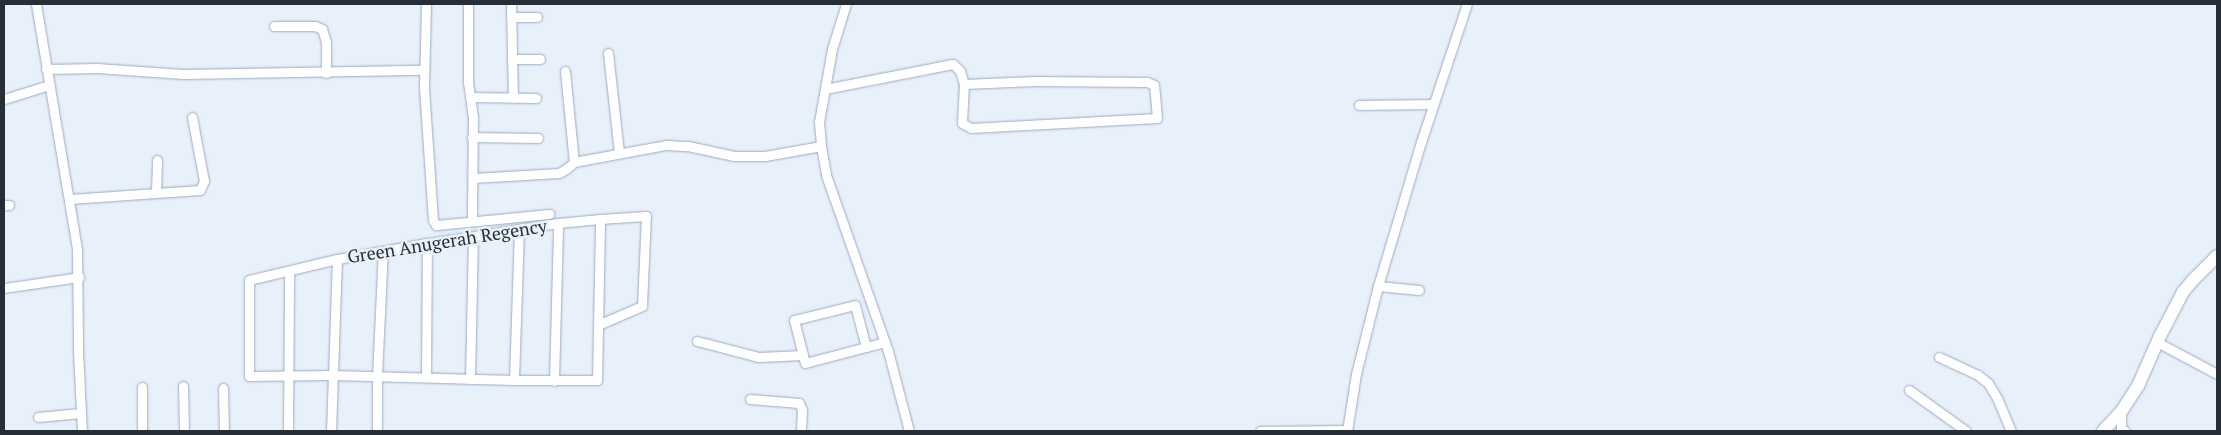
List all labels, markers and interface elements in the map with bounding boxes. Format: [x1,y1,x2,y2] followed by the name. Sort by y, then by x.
[345,215,549,267] street label: Green Anugerah Regency

